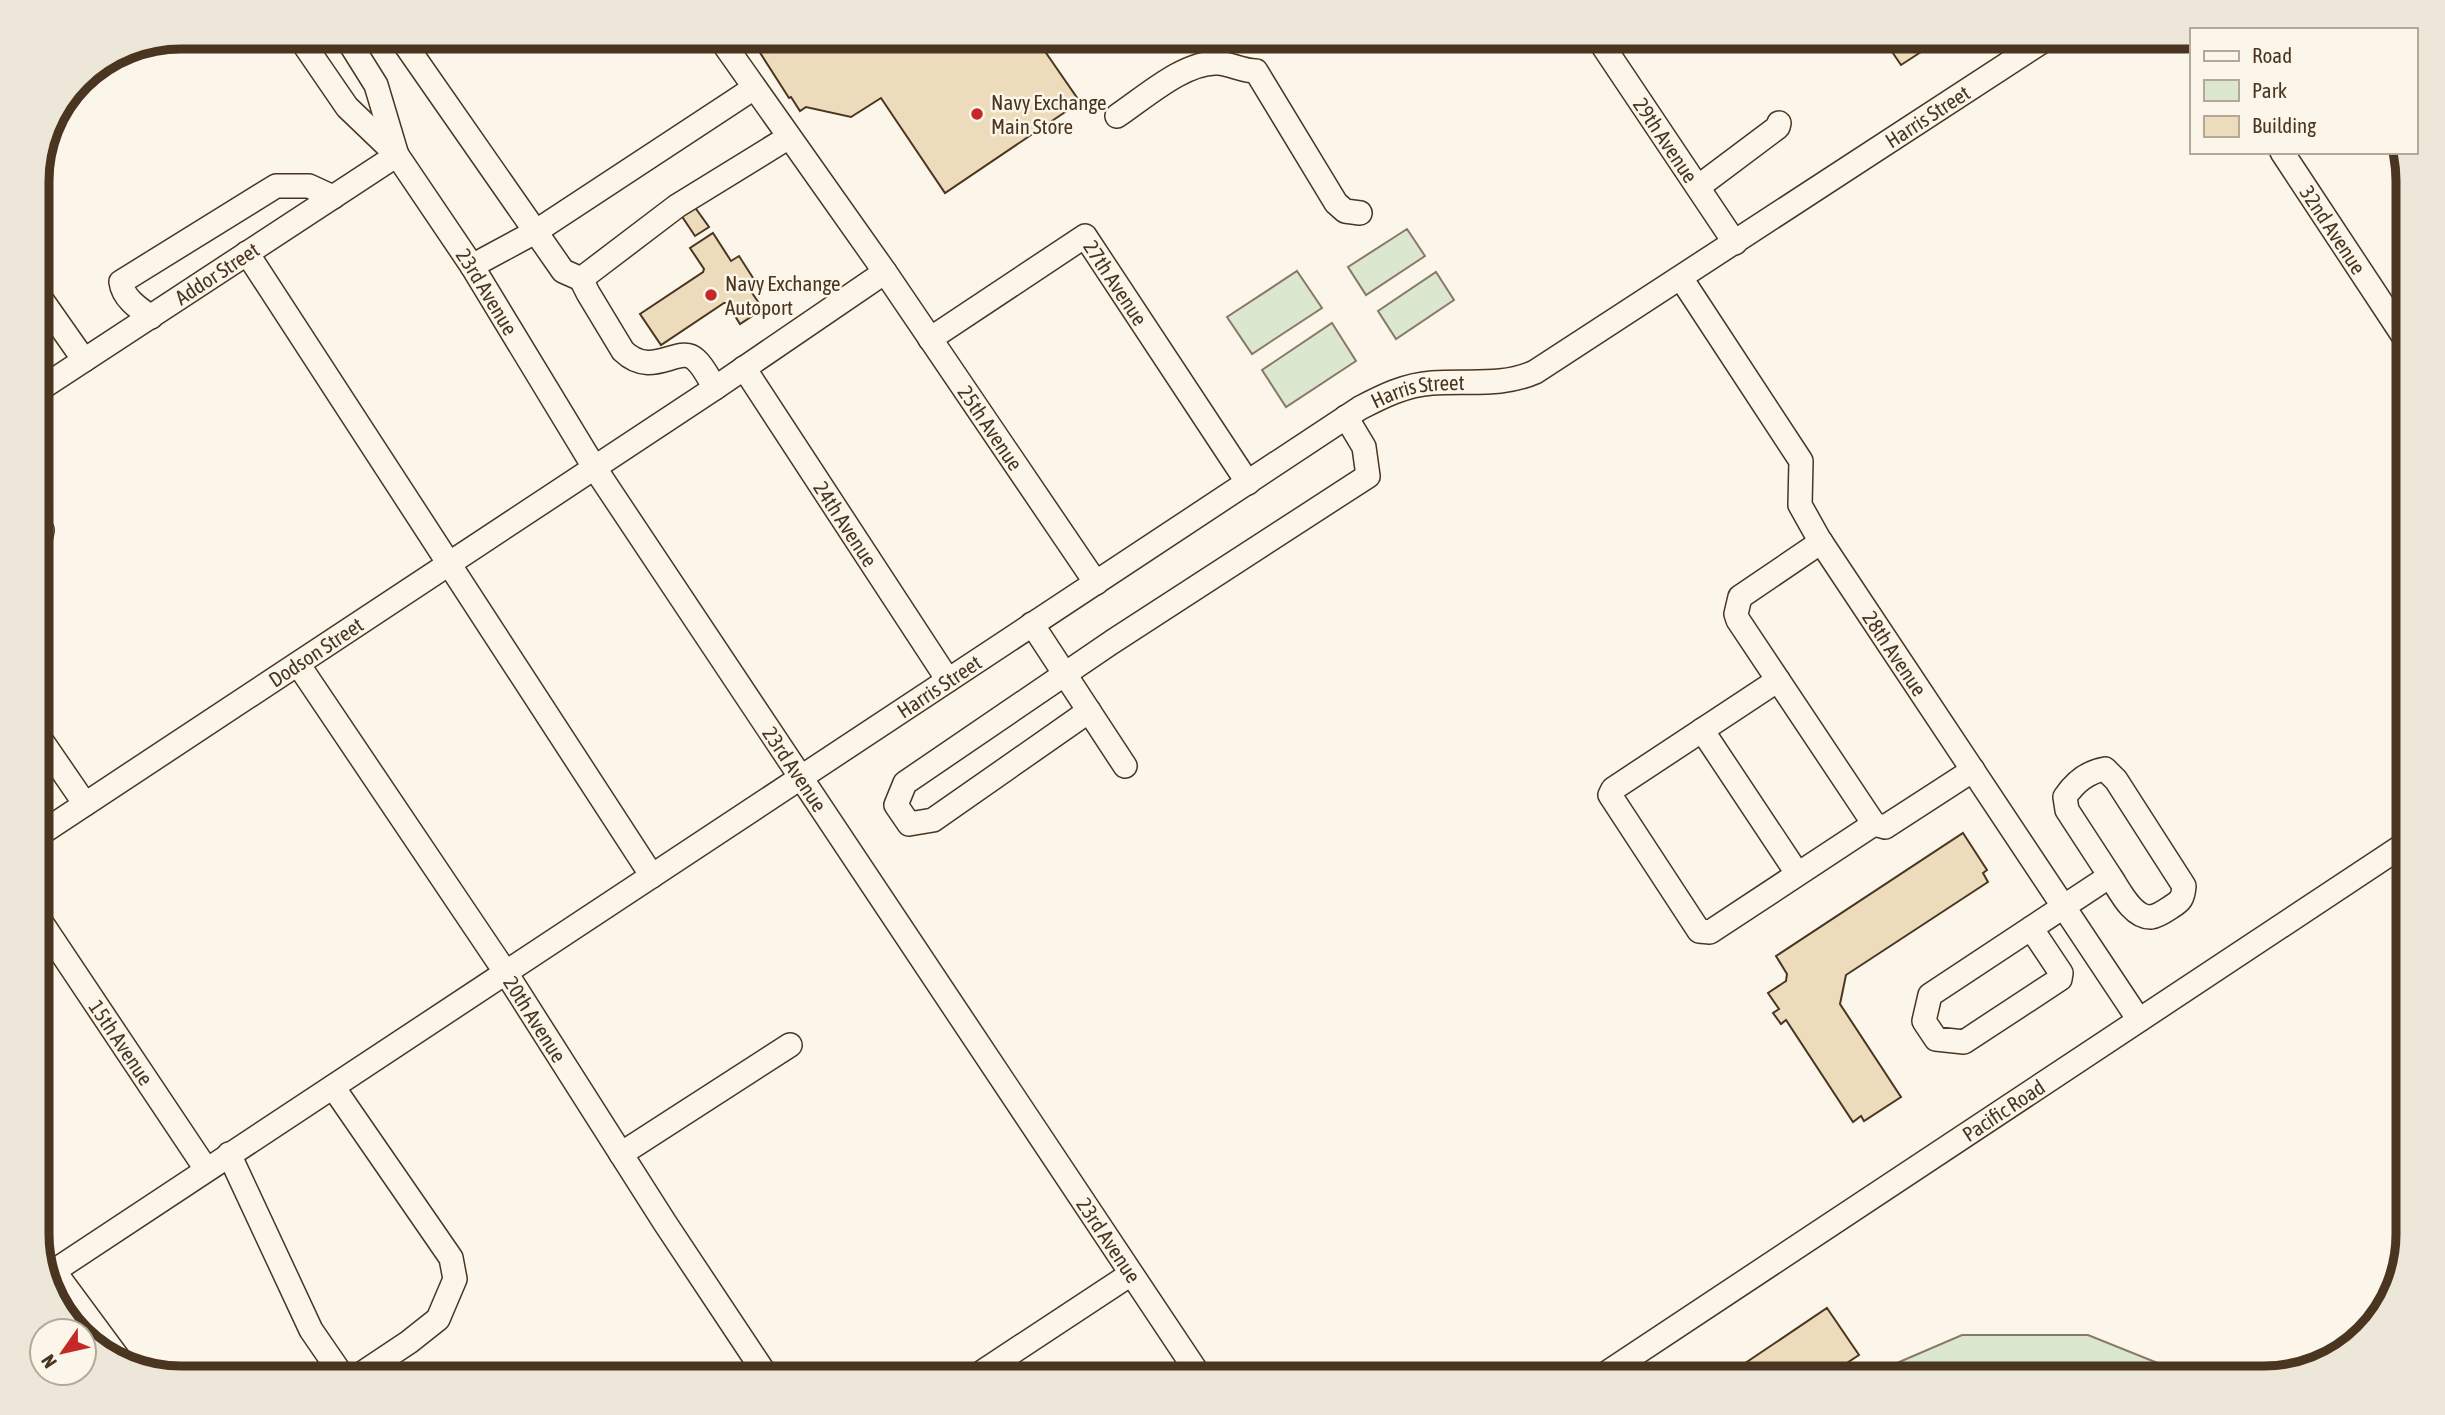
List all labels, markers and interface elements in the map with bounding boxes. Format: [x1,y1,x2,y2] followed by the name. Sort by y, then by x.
[2190,28,2417,154] legend
[2252,43,2292,67] text: Road
[2252,78,2287,102] text: Park
[1881,80,1974,152] street label: Harris Street
[991,90,1107,138] place label: Navy Exchange Main Store
[1629,93,1703,187] street label: 29th Avenue
[969,106,985,122] marker: Navy Exchange Main Store
[2252,113,2316,137] text: Building
[2295,181,2371,278] street label: 32nd Avenue
[1079,236,1153,330] street label: 27th Avenue
[170,237,263,309] street label: Addor Street
[452,244,523,339] street label: 23rd Avenue
[725,271,841,319] place label: Navy Exchange Autoport
[703,287,719,303] marker: Navy Exchange Autoport
[1367,370,1465,413] street label: Harris Street
[954,381,1028,475] street label: 25th Avenue
[809,476,882,571] street label: 24th Avenue
[1858,606,1932,700] street label: 28th Avenue
[264,612,367,692] street label: Dodson Street
[893,650,986,723] street label: Harris Street
[758,722,832,816] street label: 23rd Avenue
[499,972,571,1066] street label: 20th Avenue
[84,995,158,1089] street label: 15th Avenue
[1958,1074,2049,1146] street label: Pacific Road
[1072,1193,1146,1287] street label: 23rd Avenue
[28,1317,98,1387] north arrow
[37,1351,61,1372] text: N

